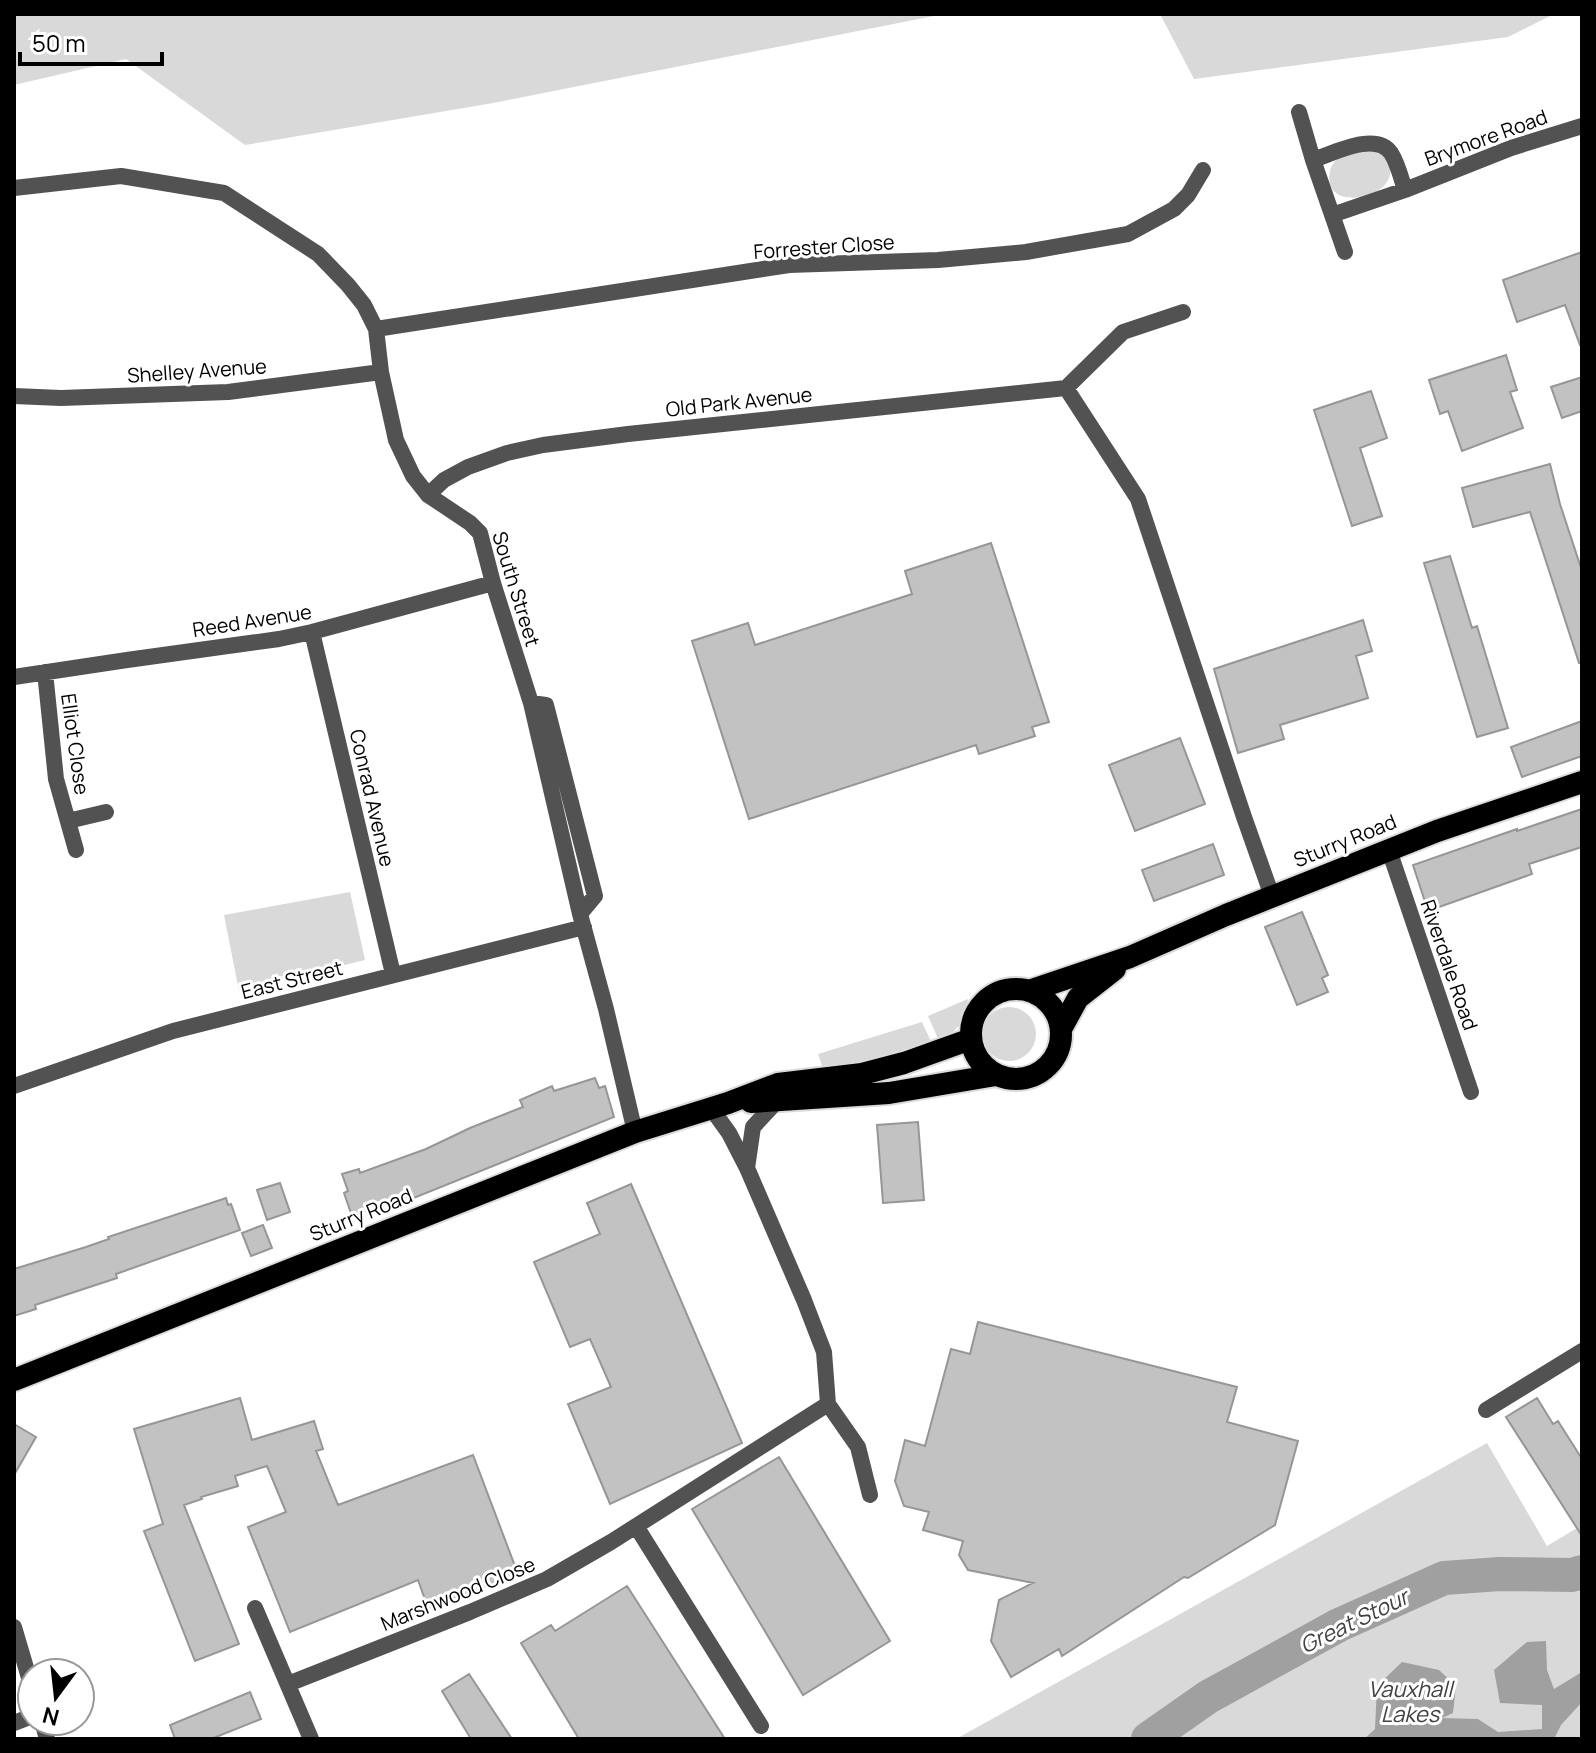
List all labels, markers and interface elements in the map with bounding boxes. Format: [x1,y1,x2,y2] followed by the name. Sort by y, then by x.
[20,16,162,66] scale bar
[32,26,86,59] text: 50 m
[1421,103,1551,172] street label: Brymore Road
[752,228,895,265] street label: Forrester Close
[126,352,268,389] street label: Shelley Avenue
[664,380,814,423] street label: Old Park Avenue
[486,528,547,650] street label: South Street
[190,598,313,643] street label: Reed Avenue
[55,691,96,796] street label: Elliot Close
[344,727,401,869] street label: Conrad Avenue
[1289,808,1400,873] street label: Sturry Road
[1414,896,1484,1034] street label: Riverdale Road
[238,954,345,1005] street label: East Street
[305,1182,416,1247] street label: Sturry Road
[377,1550,539,1637] street label: Marshwood Close
[1295,1580,1416,1660] water label: Great Stour
[16,1657,96,1737] north arrow
[1368,1674,1455,1729] water label: Vauxhall Lakes
[39,1700,62,1733] text: N

